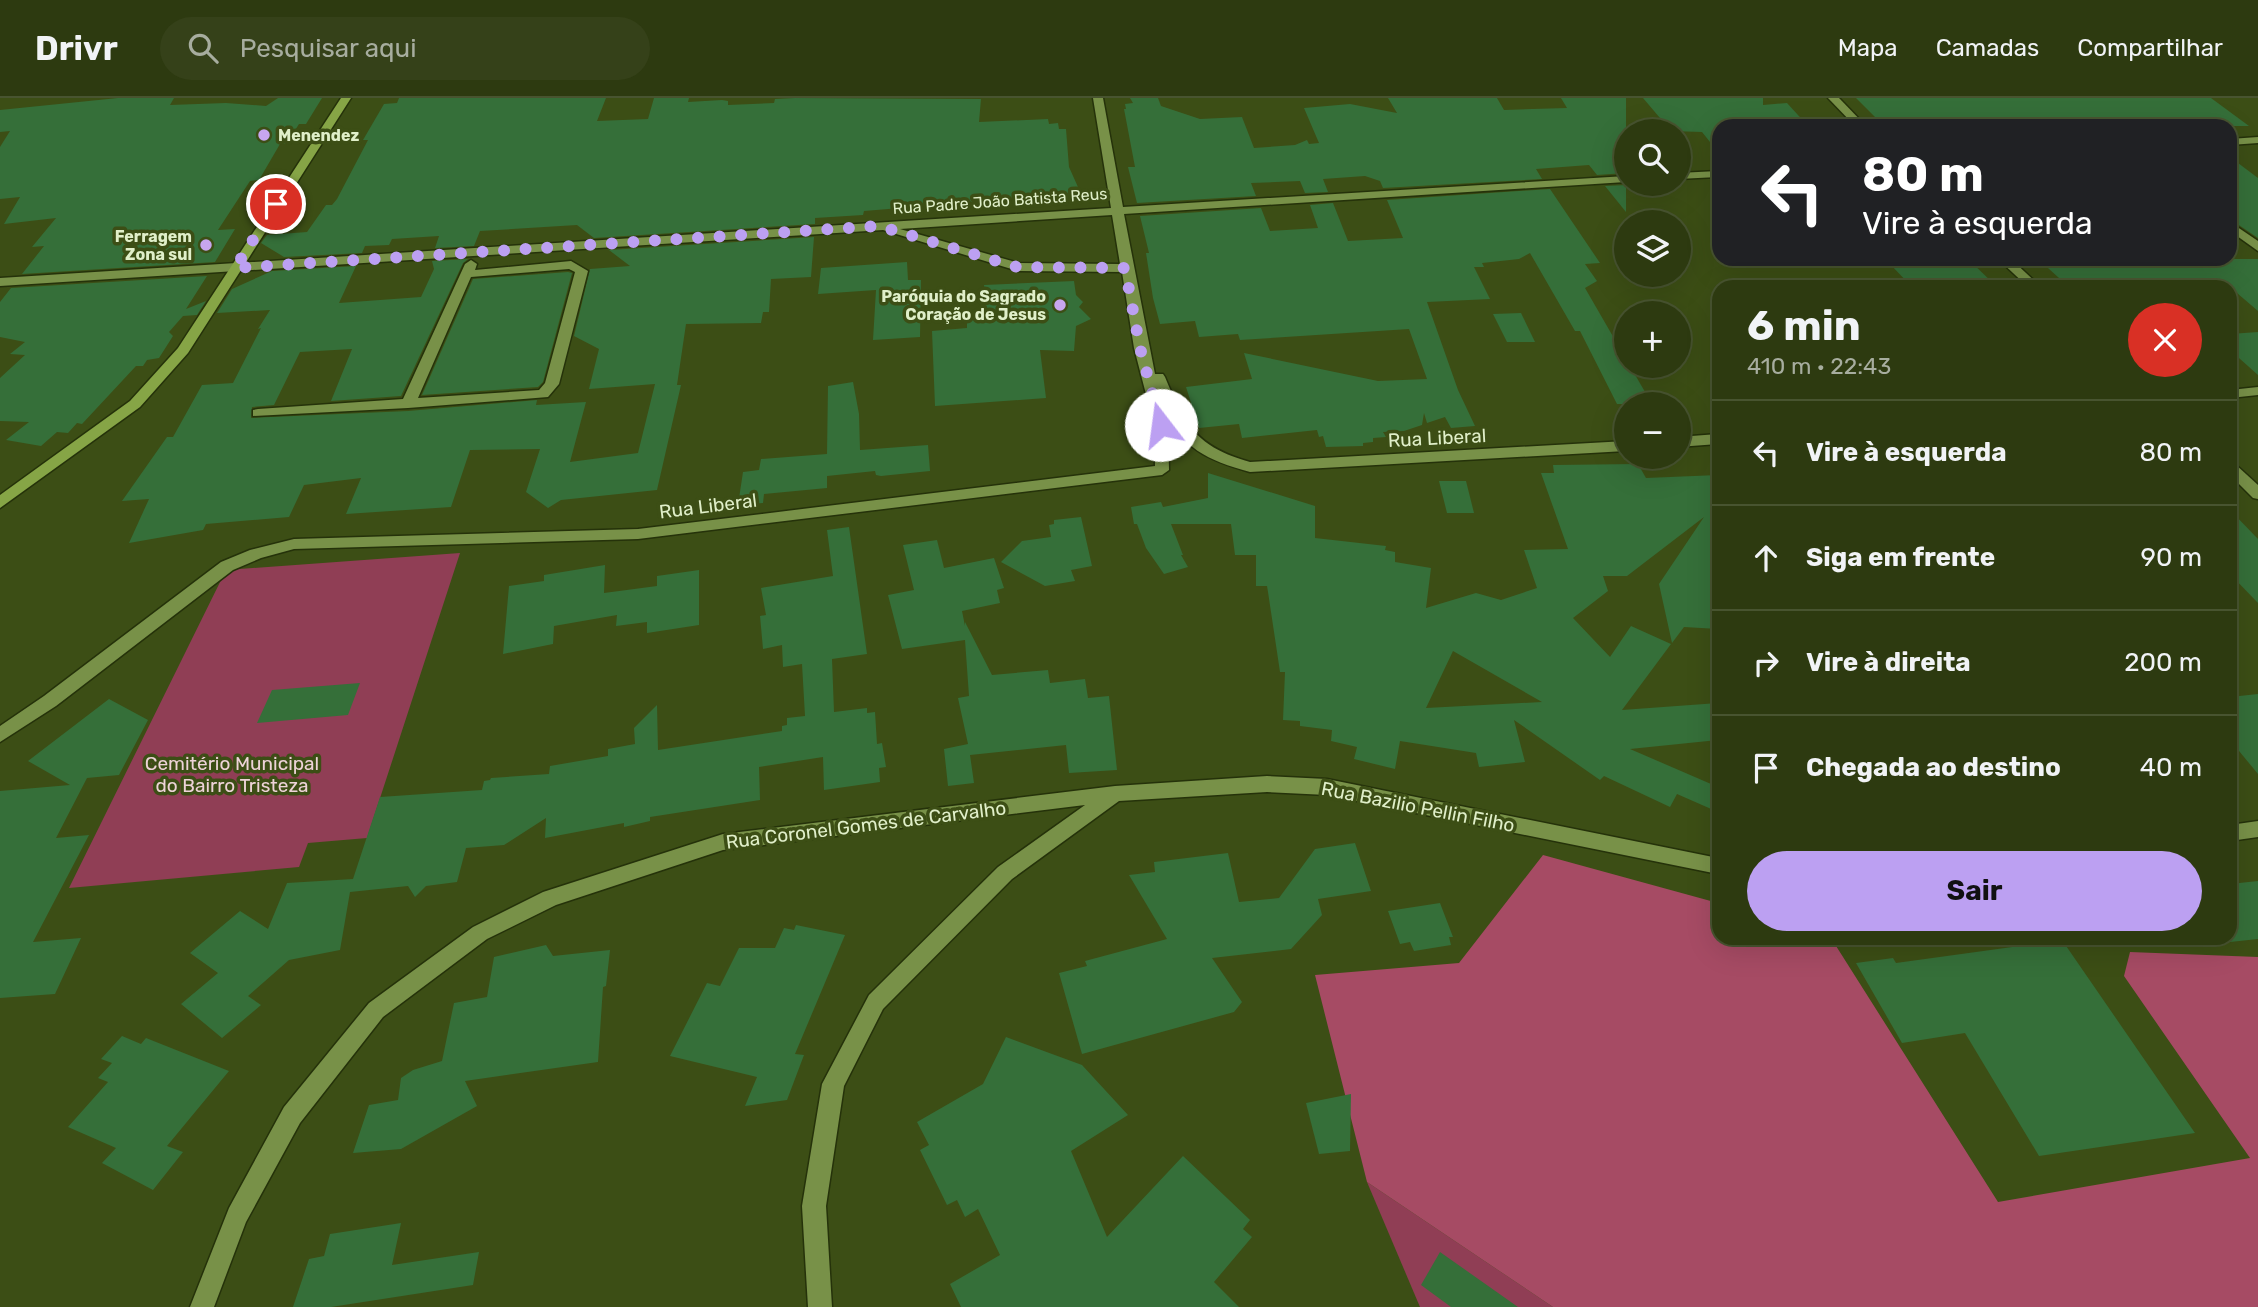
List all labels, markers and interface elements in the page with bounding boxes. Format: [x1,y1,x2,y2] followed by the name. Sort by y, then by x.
[160,17,650,80] search box
[35,29,118,68] text: Drivr
[184,29,222,67] icon: search
[240,33,417,64] text: Pesquisar aqui
[1838,34,1898,62] text: Mapa
[1936,34,2039,62] text: Camadas
[2077,34,2223,62] text: Compartilhar
[1614,119,1691,469] map controls
[1614,119,1691,196] button: search
[278,126,359,145] place label: Menendez
[256,127,272,143] marker: Menendez
[1862,145,1984,203] text: 80 m
[1747,147,1838,238] icon: left
[246,174,306,234] pin
[892,184,1108,218] street label: Rua Padre João Batista Reus
[257,185,295,223] icon: arrive
[1862,204,2093,242] text: Vire à esquerda
[1614,210,1691,287] button: layers
[115,227,192,264] place label: Ferragem Zona sul
[198,237,214,253] marker: Ferragem Zona sul
[881,287,1046,324] place label: Paróquia do Sagrado Coração de Jesus
[1052,297,1068,313] marker: Paróquia do Sagrado Coração de Jesus
[1614,301,1691,378] button: +
[1747,301,1861,351] text: 6 min
[2128,303,2202,377] button: close
[1747,352,1891,380] text: 410 m · 22:43
[1124,388,1198,462] position arrow
[1614,392,1691,469] button: −
[1387,424,1487,452] street label: Rua Liberal
[1747,434,1785,472] icon: left
[1806,437,2007,468] text: Vire à esquerda
[2139,437,2202,468] text: 80 m
[658,489,758,523] street label: Rua Liberal
[1747,539,1785,577] icon: ahead
[1806,542,1995,573] text: Siga em frente
[2141,542,2202,573] text: 90 m
[1747,644,1785,682] icon: right
[1806,647,1971,678] text: Vire à direita
[2124,647,2202,678] text: 200 m
[1747,749,1785,787] icon: arrive
[145,752,319,797] park label: Cemitério Municipal do Bairro Tristeza
[1806,752,2061,783] text: Chegada ao destino
[2140,752,2202,783] text: 40 m
[1319,777,1517,837] street label: Rua Bazilio Pellin Filho
[724,796,1008,854] street label: Rua Coronel Gomes de Carvalho
[1747,851,2202,931] button: Sair

